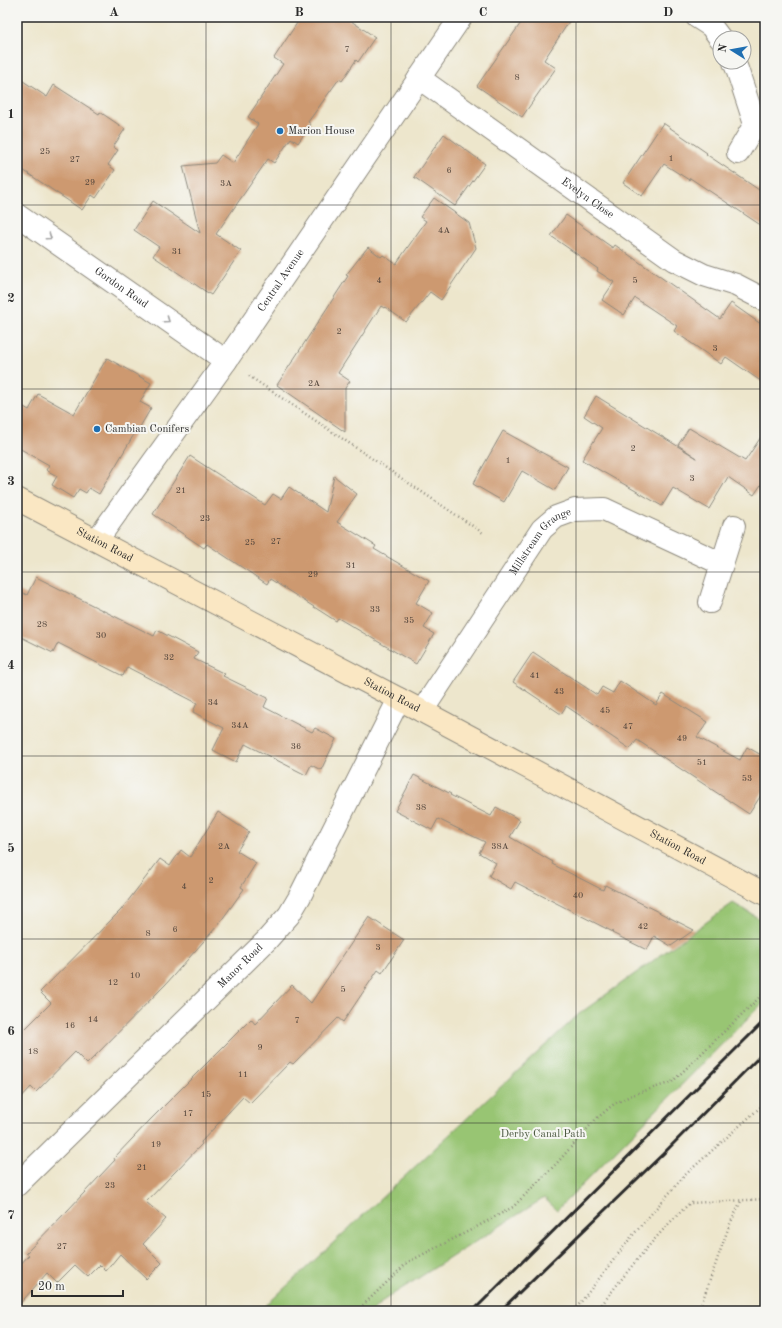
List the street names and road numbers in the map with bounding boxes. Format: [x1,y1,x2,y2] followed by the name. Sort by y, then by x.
[559,176,616,221] street label: Evelyn Close
[256,247,306,314] street label: Central Avenue
[92,265,150,310] street label: Gordon Road
[508,506,573,577] street label: Millstream Grange
[75,526,135,564] street label: Station Road
[362,676,422,715] street label: Station Road
[648,828,708,867] street label: Station Road
[216,941,265,990] street label: Manor Road

